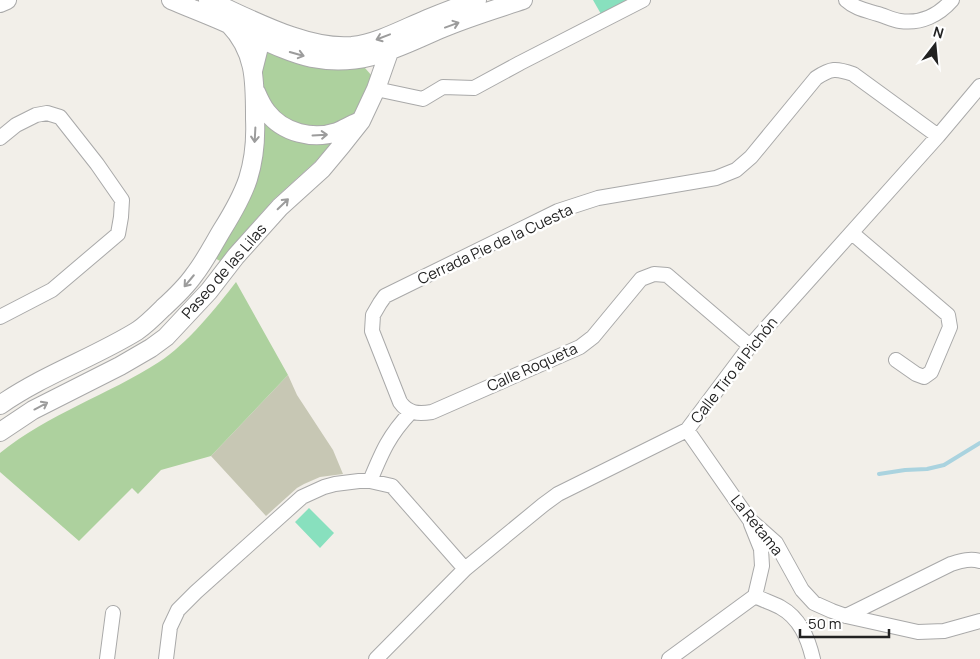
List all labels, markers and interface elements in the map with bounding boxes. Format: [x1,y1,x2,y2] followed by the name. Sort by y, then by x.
[443,20,459,29] one-way arrow
[910,20,960,70] north arrow
[931,22,946,43] text: N
[376,33,391,42] one-way arrow
[288,49,304,59] one-way arrow
[250,126,260,143] one-way arrow
[312,130,328,139] one-way arrow
[277,198,289,210] one-way arrow
[414,199,576,289] street label: Cerrada Pie de la Cuesta
[177,219,271,323] street label: Paseo de las Lilas
[184,274,195,287] one-way arrow
[686,312,782,428] street label: Calle Tiro al Pichón
[483,338,581,396] street label: Calle Roqueta
[33,401,48,410] one-way arrow
[726,490,788,560] street label: La Retama
[800,606,889,638] scale bar
[808,613,842,634] text: 50 m

